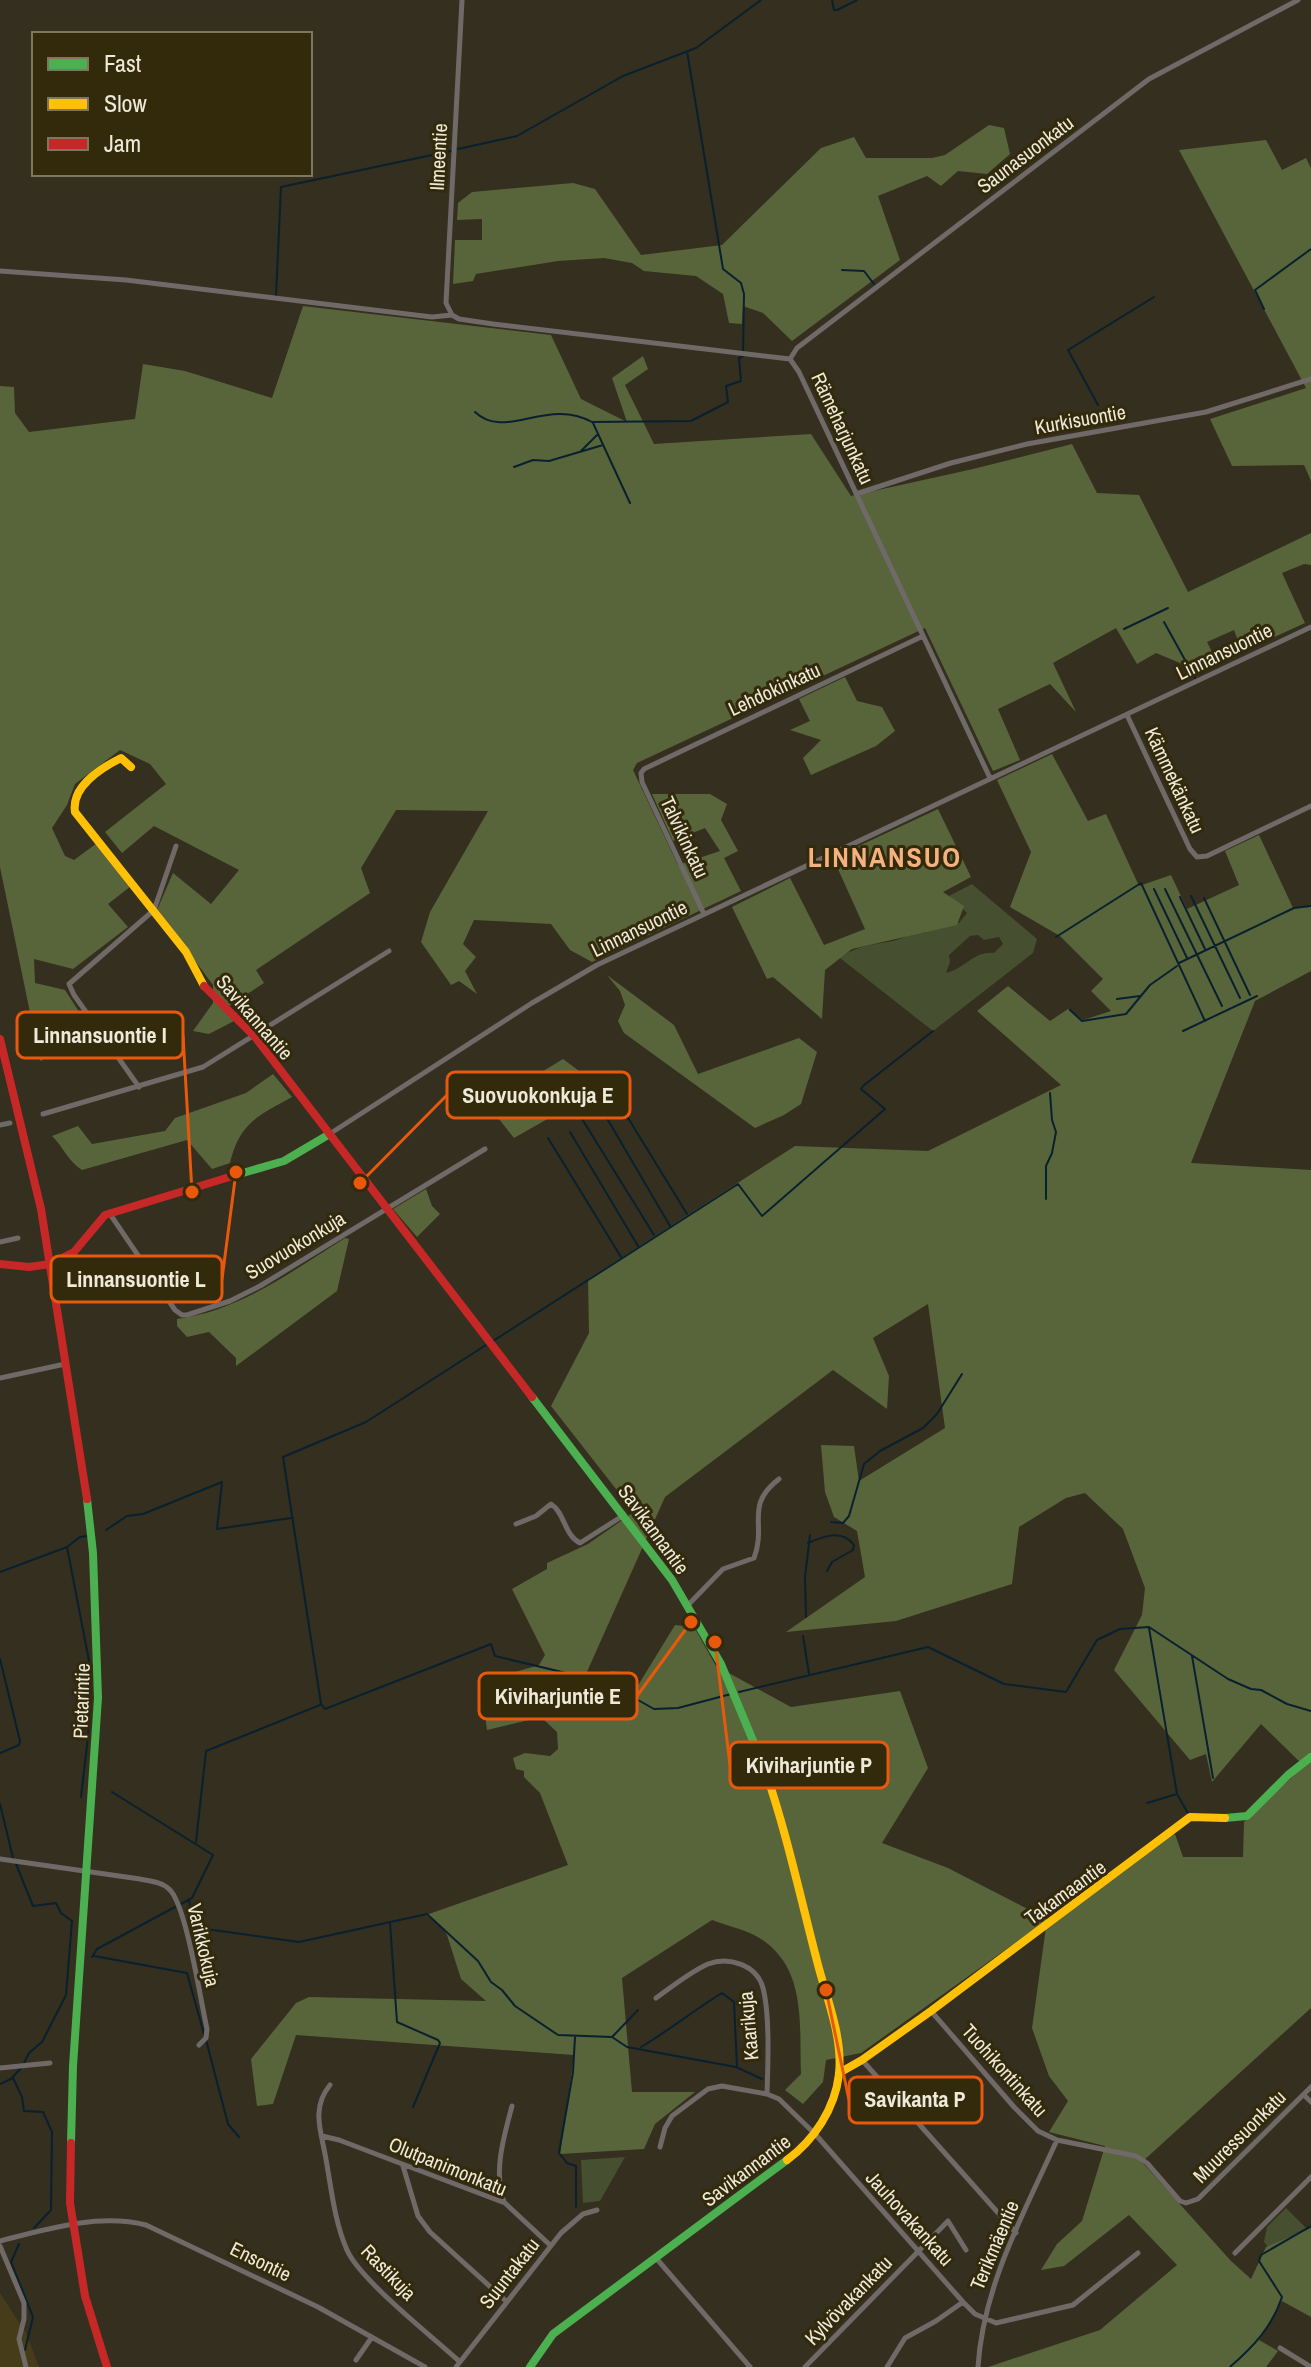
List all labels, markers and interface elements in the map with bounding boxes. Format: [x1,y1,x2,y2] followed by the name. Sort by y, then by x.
[32,32,312,176] legend
[104,47,142,79] text: Fast
[104,87,147,119] text: Slow
[971,109,1079,199] street label: Saunasuonkatu
[423,123,453,191] street label: Ilmeentie
[104,127,141,159] text: Jam
[805,368,881,488] street label: Rämeharjunkatu
[1032,398,1128,440] street label: Kurkisuontie
[1171,616,1277,686] street label: Linnansuontie
[724,656,824,722] street label: Lehdokinkatu
[1139,723,1211,837] street label: Kämmekänkatu
[654,792,716,882] street label: Talvikinkatu
[808,838,962,876] district label: LINNANSUO
[586,893,692,963] street label: Linnansuontie
[210,969,300,1065] street label: Savikannantie
[17,1012,183,1058] callout: Linnansuontie I
[33,1020,167,1050] text: Linnansuontie I
[447,1072,630,1118] callout: Suovuokonkuja E
[462,1080,614,1110] text: Suovuokonkuja E
[240,1205,350,1285] street label: Suovuokonkuja
[51,1256,222,1302] callout: Linnansuontie L
[66,1264,206,1294] text: Linnansuontie L
[612,1479,696,1579] street label: Savikannantie
[66,1663,96,1739] street label: Pietarintie
[479,1673,637,1719] callout: Kiviharjuntie E
[495,1681,621,1711] text: Kiviharjuntie E
[730,1742,888,1788] callout: Kiviharjuntie P
[746,1750,872,1780] text: Kiviharjuntie P
[1019,1853,1111,1931] street label: Takamaantie
[181,1901,227,1989] street label: Varikkokuja
[732,1990,764,2062] street label: Kaarikuja
[956,2018,1054,2122] street label: Tuohikontinkatu
[849,2077,982,2123] callout: Savikanta P
[864,2084,966,2114] text: Savikanta P
[1187,2084,1291,2188] street label: Muuressuonkatu
[696,2128,796,2212] street label: Savikannantie
[385,2130,511,2202] street label: Olutpanimonkatu
[860,2165,960,2271] street label: Jauhovakankatu
[963,2196,1025,2294] street label: Terikmäentie
[473,2232,545,2314] street label: Suuntakatu
[226,2235,296,2287] street label: Ensontie
[356,2238,422,2306] street label: Rastikuja
[798,2249,898,2351] street label: Kylvövakankatu

